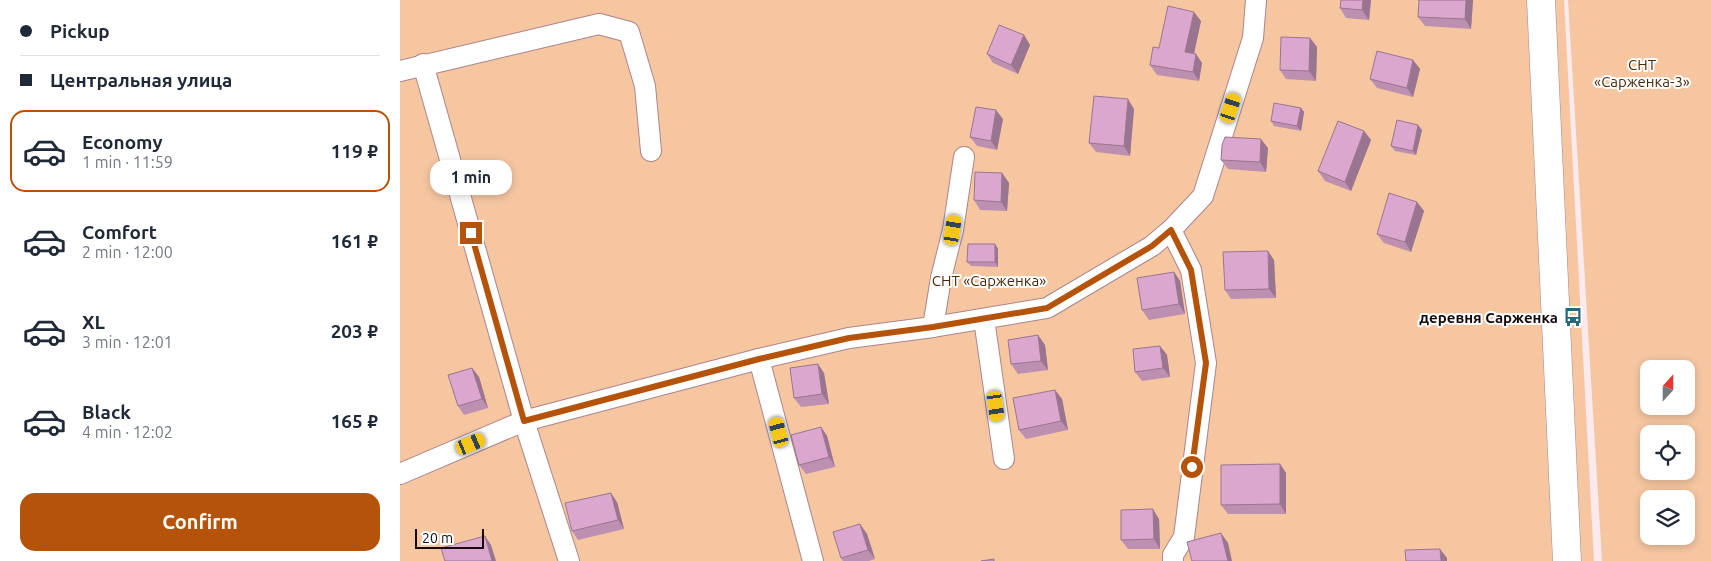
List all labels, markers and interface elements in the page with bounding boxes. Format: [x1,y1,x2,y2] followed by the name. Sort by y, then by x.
[50,20,110,42] text: Pickup
[1594,56,1690,90] park label: СНТ «Сарженка-3»
[50,69,232,91] text: Центральная улица
[1219,91,1242,125] car
[22,129,67,174] icon: car
[82,131,163,153] text: Economy
[331,140,378,162] text: 119 ₽
[82,153,173,171] text: 1 min · 11:59
[430,160,512,196] callout: 1 min
[451,168,491,186] text: 1 min
[943,214,962,246] car
[22,219,67,264] icon: car
[82,221,157,243] text: Comfort
[460,222,482,244] route end
[331,230,378,252] text: 161 ₽
[82,243,173,261] text: 2 min · 12:00
[932,272,1046,289] park label: СНТ «Сарженка»
[1562,306,1584,328] bus stop icon: деревня Сарженка
[22,309,67,354] icon: car
[1419,309,1558,326] place label: деревня Сарженка
[82,311,105,333] text: XL
[331,320,378,342] text: 203 ₽
[82,333,173,351] text: 3 min · 12:01
[1640,360,1695,415] north arrow
[1640,360,1695,545] map controls
[986,390,1005,422] car
[22,399,67,444] icon: car
[82,401,131,423] text: Black
[331,410,378,432] text: 165 ₽
[767,416,790,448] car
[82,423,173,441] text: 4 min · 12:02
[1640,425,1695,480] button: locate
[454,431,487,457] car
[1181,456,1203,478] route start
[1640,490,1695,545] button: layers
[20,493,380,551] button: Confirm
[415,526,484,549] scale bar
[422,530,453,546] text: 20 m

